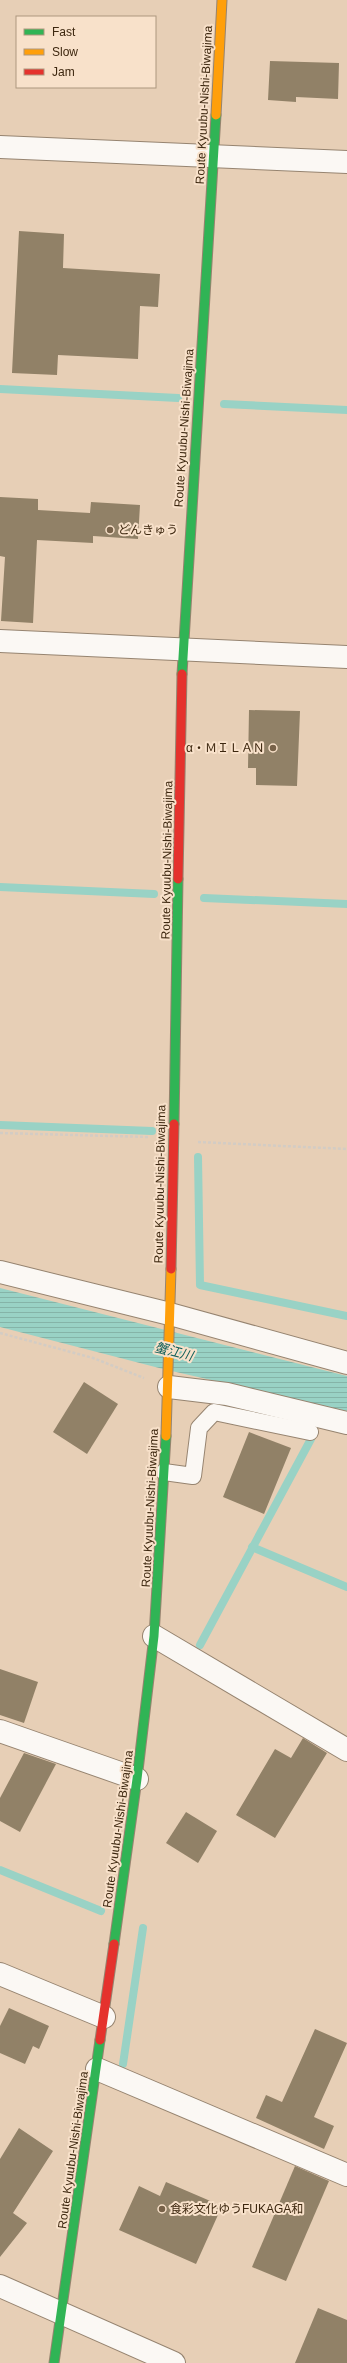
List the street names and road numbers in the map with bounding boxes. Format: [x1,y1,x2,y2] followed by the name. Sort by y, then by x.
[193,25,215,185] street label: Route Kyuubu-Nishi-Biwajima
[171,348,197,508] street label: Route Kyuubu-Nishi-Biwajima
[159,780,175,939] street label: Route Kyuubu-Nishi-Biwajima
[152,1104,168,1263] street label: Route Kyuubu-Nishi-Biwajima
[139,1428,161,1588] street label: Route Kyuubu-Nishi-Biwajima
[100,1749,136,1909] street label: Route Kyuubu-Nishi-Biwajima
[55,2070,91,2230] street label: Route Kyuubu-Nishi-Biwajima

